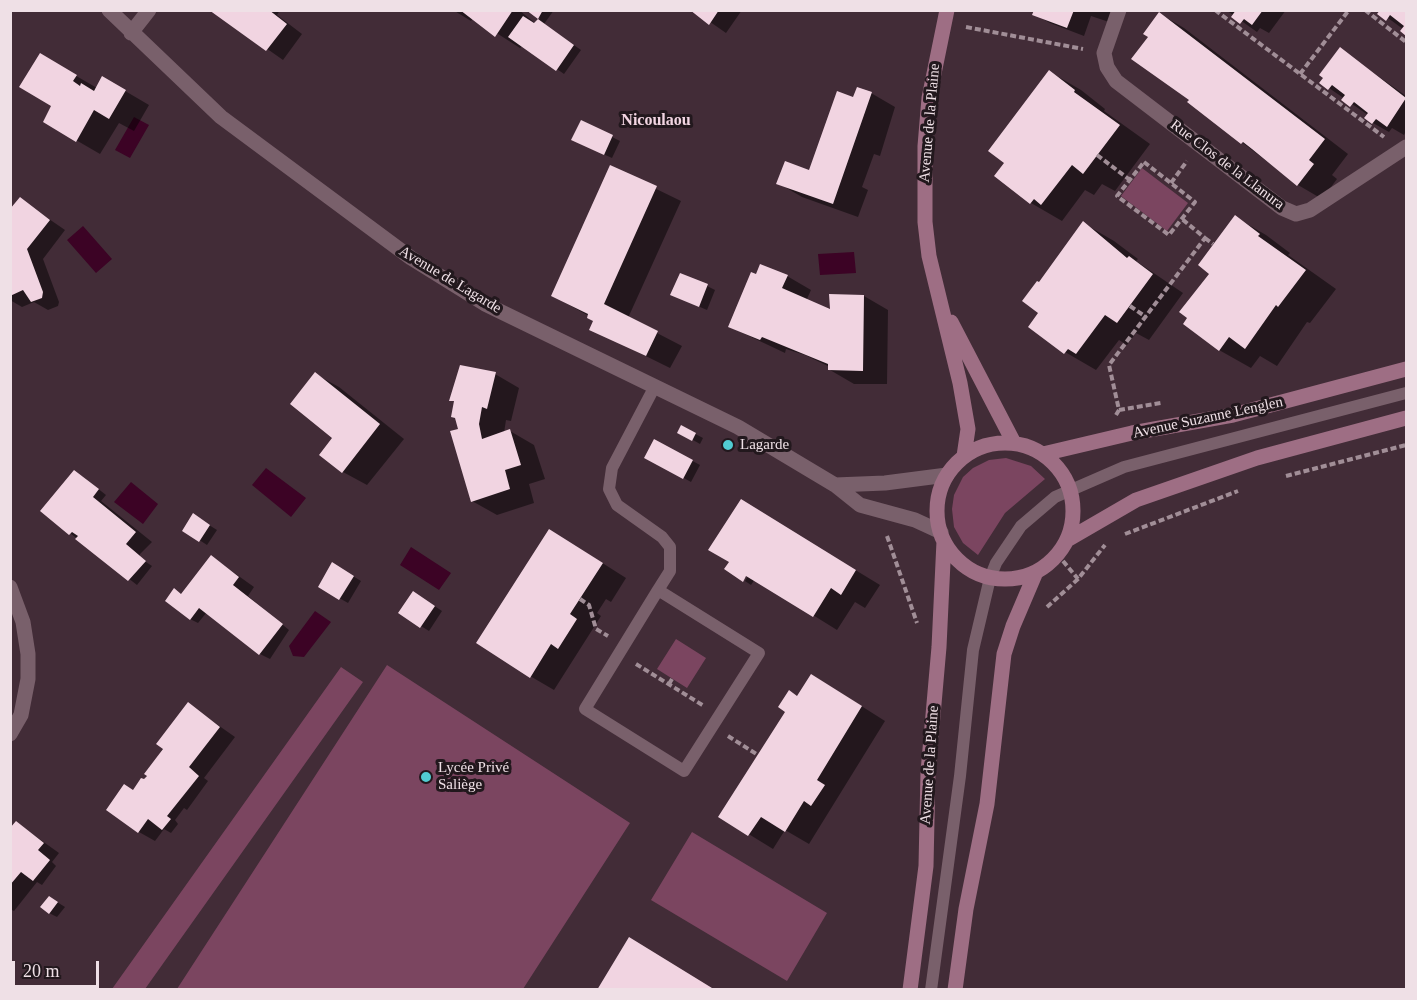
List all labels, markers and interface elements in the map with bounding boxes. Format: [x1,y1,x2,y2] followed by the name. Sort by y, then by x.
[916,63,944,183] street label: Avenue de la Plaine
[621,111,691,131] district label: Nicoulaou
[1166,116,1288,214] street label: Rue Clos de la Llanura
[396,242,504,318] street label: Avenue de Lagarde
[1131,393,1285,443] street label: Avenue Suzanne Lenglen
[740,436,789,454] place label: Lagarde
[721,438,735,452] marker: Lagarde
[917,705,943,825] street label: Avenue de la Plaine
[438,759,509,794] place label: Lycée Privé Saliège
[419,770,433,784] marker: Lycée Privé Saliège
[15,949,102,987] scale bar
[23,961,60,981] text: 20 m

